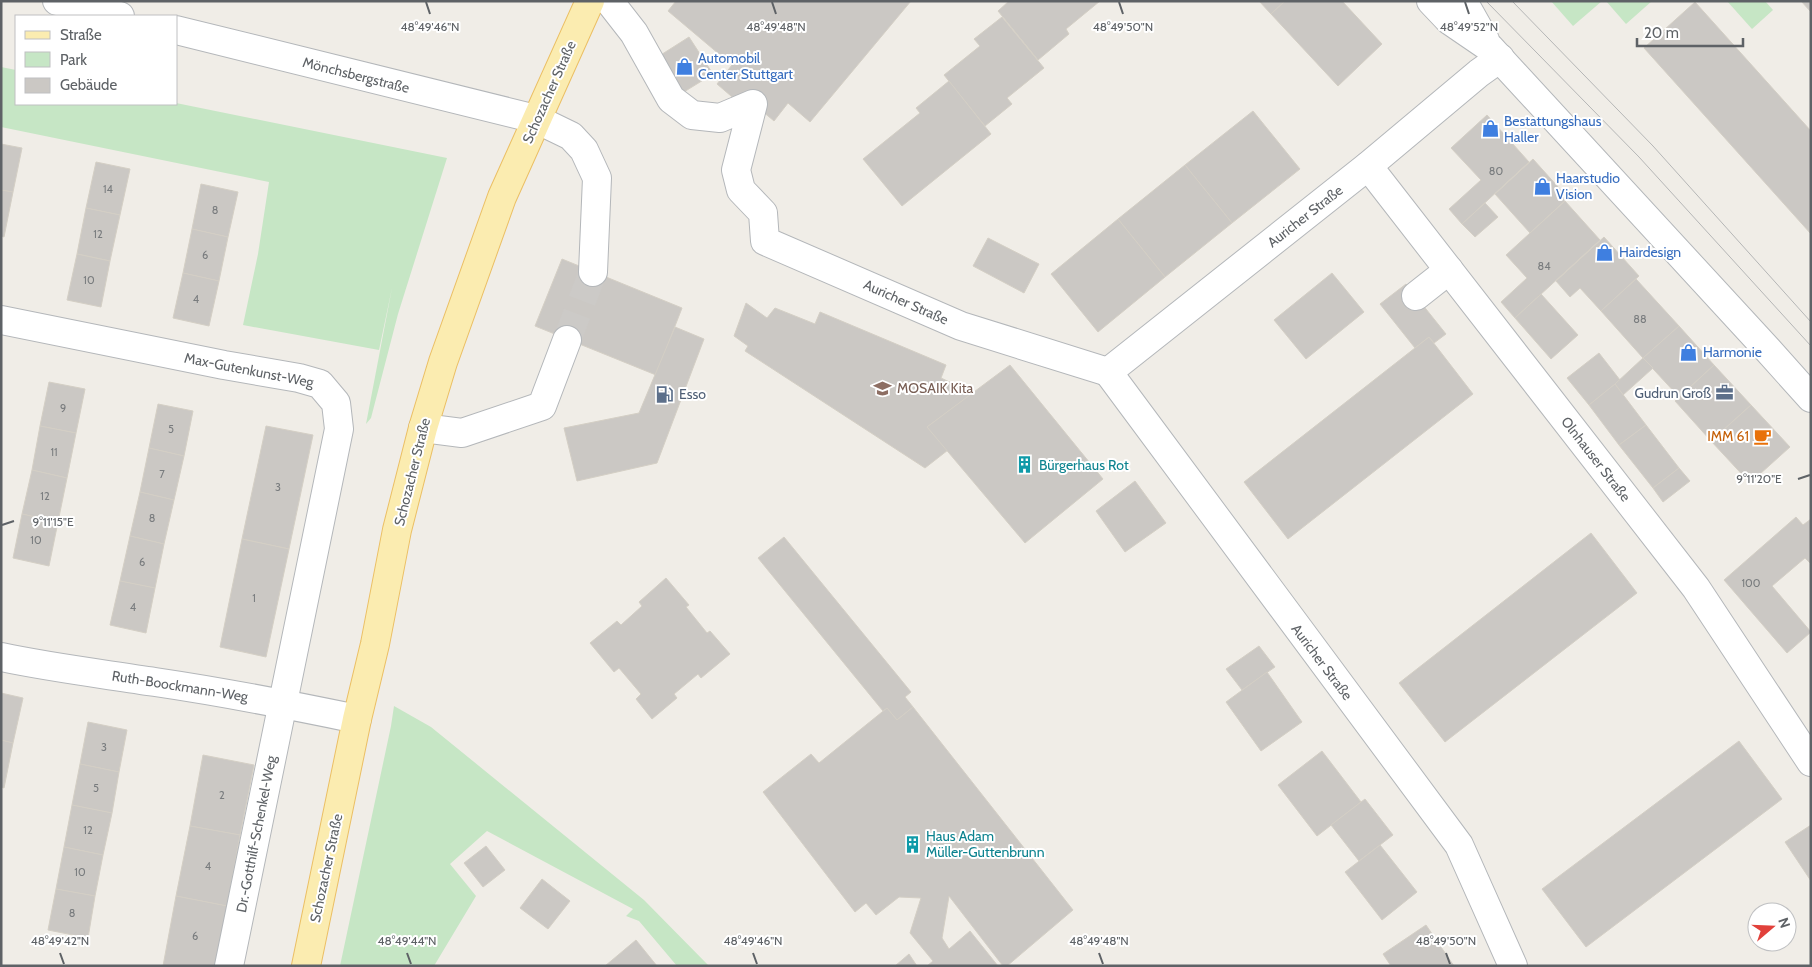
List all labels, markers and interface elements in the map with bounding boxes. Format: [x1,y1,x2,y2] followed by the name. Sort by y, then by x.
[15,15,178,105] legend
[1637,15,1743,47] scale bar
[400,19,460,34] text: 48°49'46"N
[746,19,806,34] text: 48°49'48"N
[1093,19,1153,34] text: 48°49'50"N
[1440,19,1498,34] text: 48°49'52"N
[1644,24,1679,42] text: 20 m
[60,26,102,44] text: Straße
[518,38,580,146] street label: Schozacher Straße
[698,49,793,83] place label: Automobil Center Stuttgart
[60,51,87,69] text: Park
[301,53,411,97] street label: Mönchsbergstraße
[674,56,694,76] shop icon: Automobil Center Stuttgart
[60,76,117,94] text: Gebäude
[1504,112,1602,146] place label: Bestattungshaus Haller
[1480,119,1500,139] shop icon: Bestattungshaus Haller
[1489,164,1503,178] house number: 80
[1556,169,1620,203] place label: Haarstudio Vision
[1532,176,1552,196] shop icon: Haarstudio Vision
[1264,181,1346,251] street label: Auricher Straße
[103,182,114,196] house number: 14
[212,203,218,217] house number: 8
[93,227,103,241] house number: 12
[1595,242,1615,262] shop icon: Hairdesign
[1619,243,1681,261] place label: Hairdesign
[202,248,208,262] house number: 6
[1537,259,1551,273] house number: 84
[83,273,95,287] house number: 10
[861,275,951,329] street label: Auricher Straße
[193,292,200,306] house number: 4
[1633,312,1647,326] house number: 88
[1679,342,1699,362] shop icon: Harmonie
[1703,343,1762,361] place label: Harmonie
[183,349,316,392] street label: Max-Gutenkunst-Weg
[873,378,893,398] school or university icon: MOSAIK Kita
[897,379,973,397] place label: MOSAIK Kita
[1715,383,1735,403] office icon: Gudrun Groß
[655,384,675,404] fuel station icon: Esso
[1635,384,1711,402] place label: Gudrun Groß
[679,385,706,403] place label: Esso
[60,401,66,415] house number: 9
[1557,413,1635,505] street label: Olnhauser Straße
[390,416,434,528] street label: Schozacher Straße
[168,422,174,436] house number: 5
[1753,426,1773,446] cafe icon: IMM 61
[1707,427,1749,445] place label: IMM 61
[50,445,58,459] house number: 11
[1015,455,1035,475] building icon: Bürgerhaus Rot
[1039,456,1129,474] place label: Bürgerhaus Rot
[159,467,165,481] house number: 7
[1736,471,1782,486] text: 9°11'20"E
[275,480,281,494] house number: 3
[40,489,50,503] house number: 12
[149,511,155,525] house number: 8
[32,514,74,529] text: 9°11'15"E
[30,533,42,547] house number: 10
[139,555,145,569] house number: 6
[1742,576,1761,590] house number: 100
[252,591,256,605] house number: 1
[130,600,137,614] house number: 4
[1287,620,1357,704] street label: Auricher Straße
[111,666,250,706] street label: Ruth-Boockmann-Weg
[101,740,107,754] house number: 3
[232,753,280,914] street label: Dr.-Gotthilf-Schenkel-Weg
[93,781,99,795] house number: 5
[219,788,225,802] house number: 2
[306,812,346,924] street label: Schozacher Straße
[83,823,93,837] house number: 12
[926,827,1045,861] place label: Haus Adam Müller-Guttenbrunn
[902,834,922,854] building icon: Haus Adam Müller-Guttenbrunn
[205,859,212,873] house number: 4
[74,865,86,879] house number: 10
[1747,902,1797,952] north arrow
[69,906,75,920] house number: 8
[1774,915,1794,930] text: N
[192,929,198,943] house number: 6
[31,933,89,948] text: 48°49'42"N
[377,933,437,948] text: 48°49'44"N
[723,933,783,948] text: 48°49'46"N
[1069,933,1129,948] text: 48°49'48"N
[1416,933,1476,948] text: 48°49'50"N

